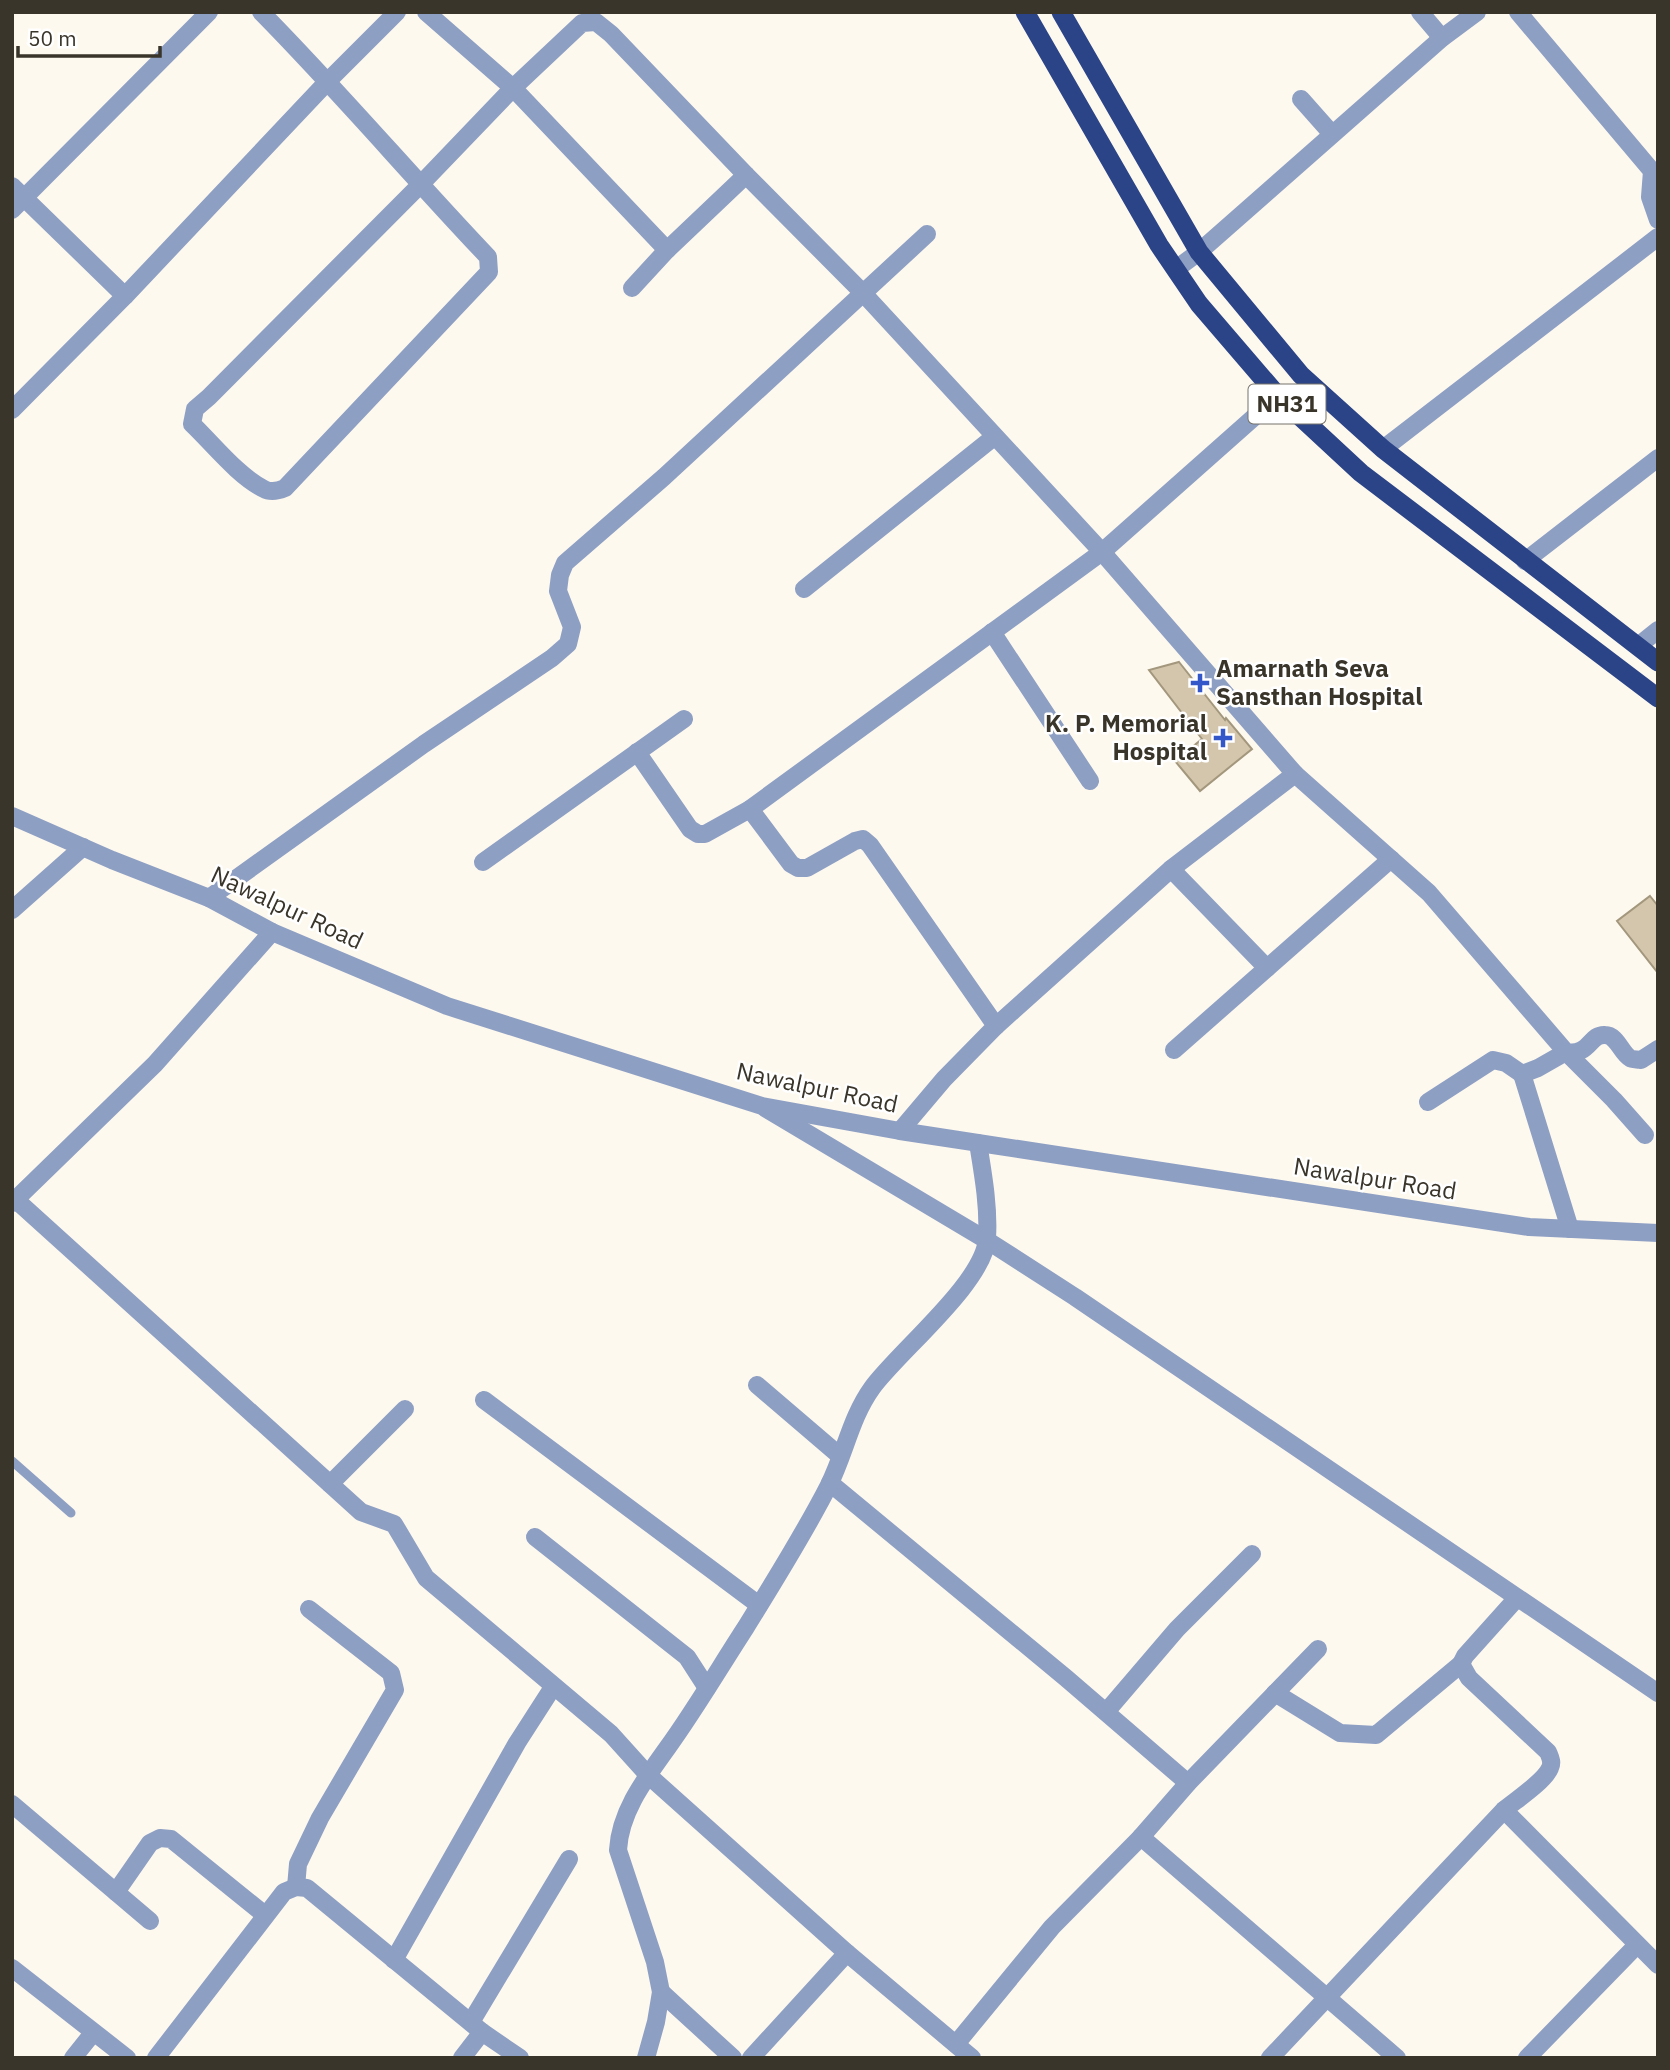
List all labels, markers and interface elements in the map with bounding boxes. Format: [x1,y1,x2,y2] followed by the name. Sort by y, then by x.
[18,14,159,58] scale bar
[28,24,77,52] text: 50 m
[1248,384,1326,424] road number: NH31
[1216,652,1423,712] place label: Amarnath Seva Sansthan Hospital
[1190,673,1210,693] marker: Amarnath Seva Sansthan Hospital
[1045,707,1207,767] place label: K. P. Memorial Hospital
[1213,728,1233,748] marker: K. P. Memorial Hospital
[206,858,369,956] street label: Nawalpur Road
[733,1054,901,1120] street label: Nawalpur Road
[1291,1149,1459,1207] street label: Nawalpur Road

